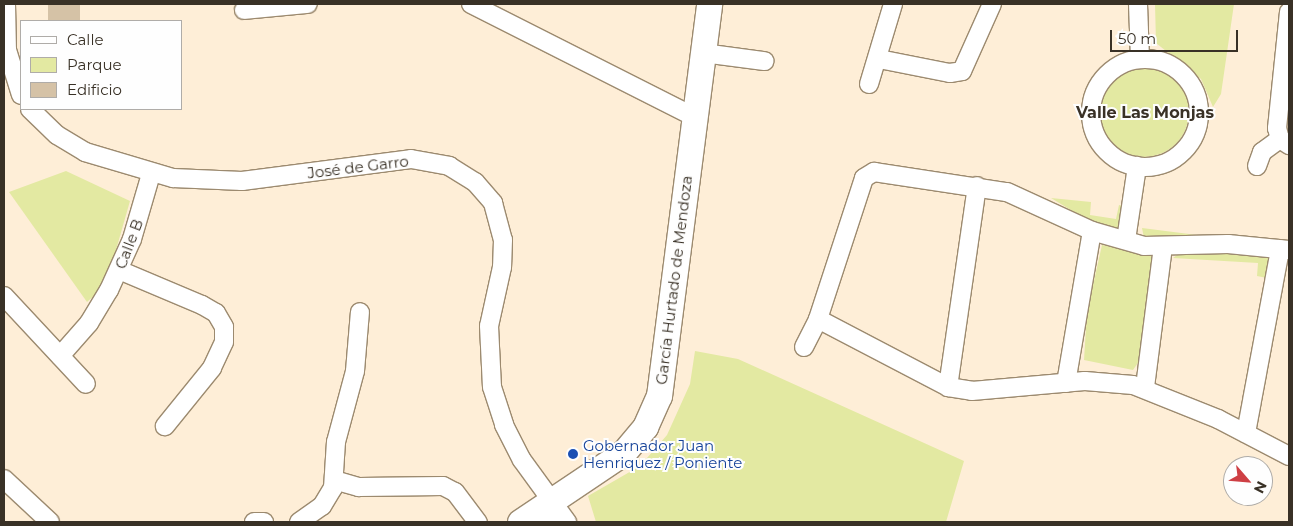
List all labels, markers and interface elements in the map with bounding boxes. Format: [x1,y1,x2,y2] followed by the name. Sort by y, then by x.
[20,20,182,110] legend
[1113,20,1240,52] scale bar
[1118,29,1156,48] text: 50 m
[67,30,104,49] text: Calle
[67,55,122,74] text: Parque
[67,80,122,99] text: Edificio
[1076,103,1214,123] district label: Valle Las Monjas
[306,152,410,182] street label: José de Garro
[652,174,696,386] street label: García Hurtado de Mendoza
[111,217,147,271] street label: Calle B
[583,436,742,471] place label: Gobernador Juan Henriquez / Poniente
[567,448,579,460] marker: Gobernador Juan Henriquez / Poniente
[1223,456,1273,506] north arrow
[1250,478,1271,496] text: N

